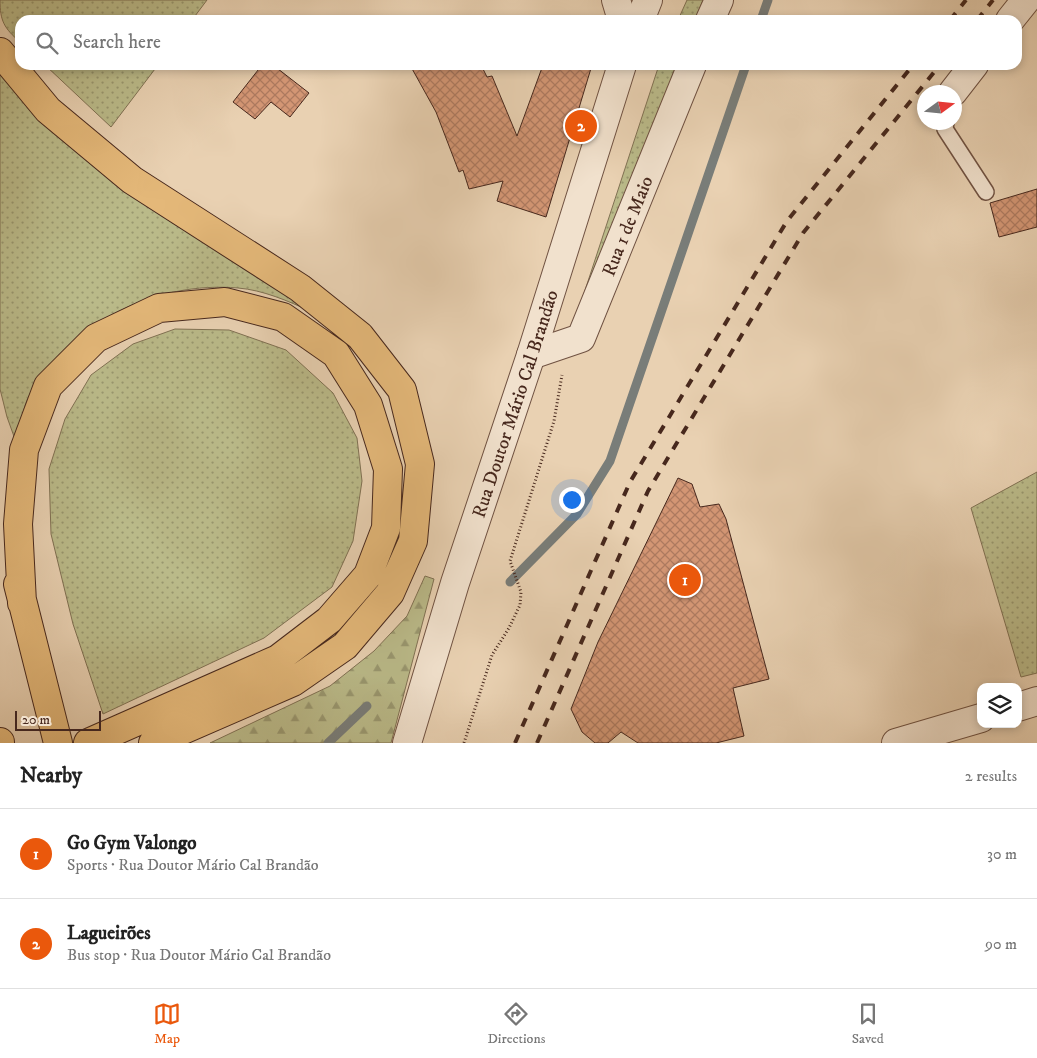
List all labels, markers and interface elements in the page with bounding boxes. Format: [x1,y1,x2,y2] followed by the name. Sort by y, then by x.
[15,15,1022,70] search box
[33,29,61,57] icon: search
[73,31,161,54] text: Search here
[917,85,962,130] north arrow
[565,107,597,145] pin: 2
[597,173,659,280] street label: Rua 1 de Maio
[468,287,564,521] street label: Rua Doutor Mário Cal Brandão
[559,487,585,513] your location
[669,561,701,599] pin: 1
[977,683,1022,728] map controls
[977,683,1022,728] button: layers
[15,708,101,731] scale bar
[22,711,50,729] text: 20 m
[20,763,82,789] text: Nearby
[965,766,1017,786] text: 2 results
[67,832,196,855] text: Go Gym Valongo
[33,844,39,864] text: 1
[987,844,1017,864] text: 30 m
[67,855,319,875] text: Sports · Rua Doutor Mário Cal Brandão
[67,922,150,945] text: Lagueirões
[32,934,40,954] text: 2
[985,934,1017,954] text: 90 m
[67,945,331,965] text: Bus stop · Rua Doutor Mário Cal Brandão
[153,1000,181,1048] tab: Map
[487,1000,545,1048] tab: Directions
[852,1000,884,1048] tab: Saved

